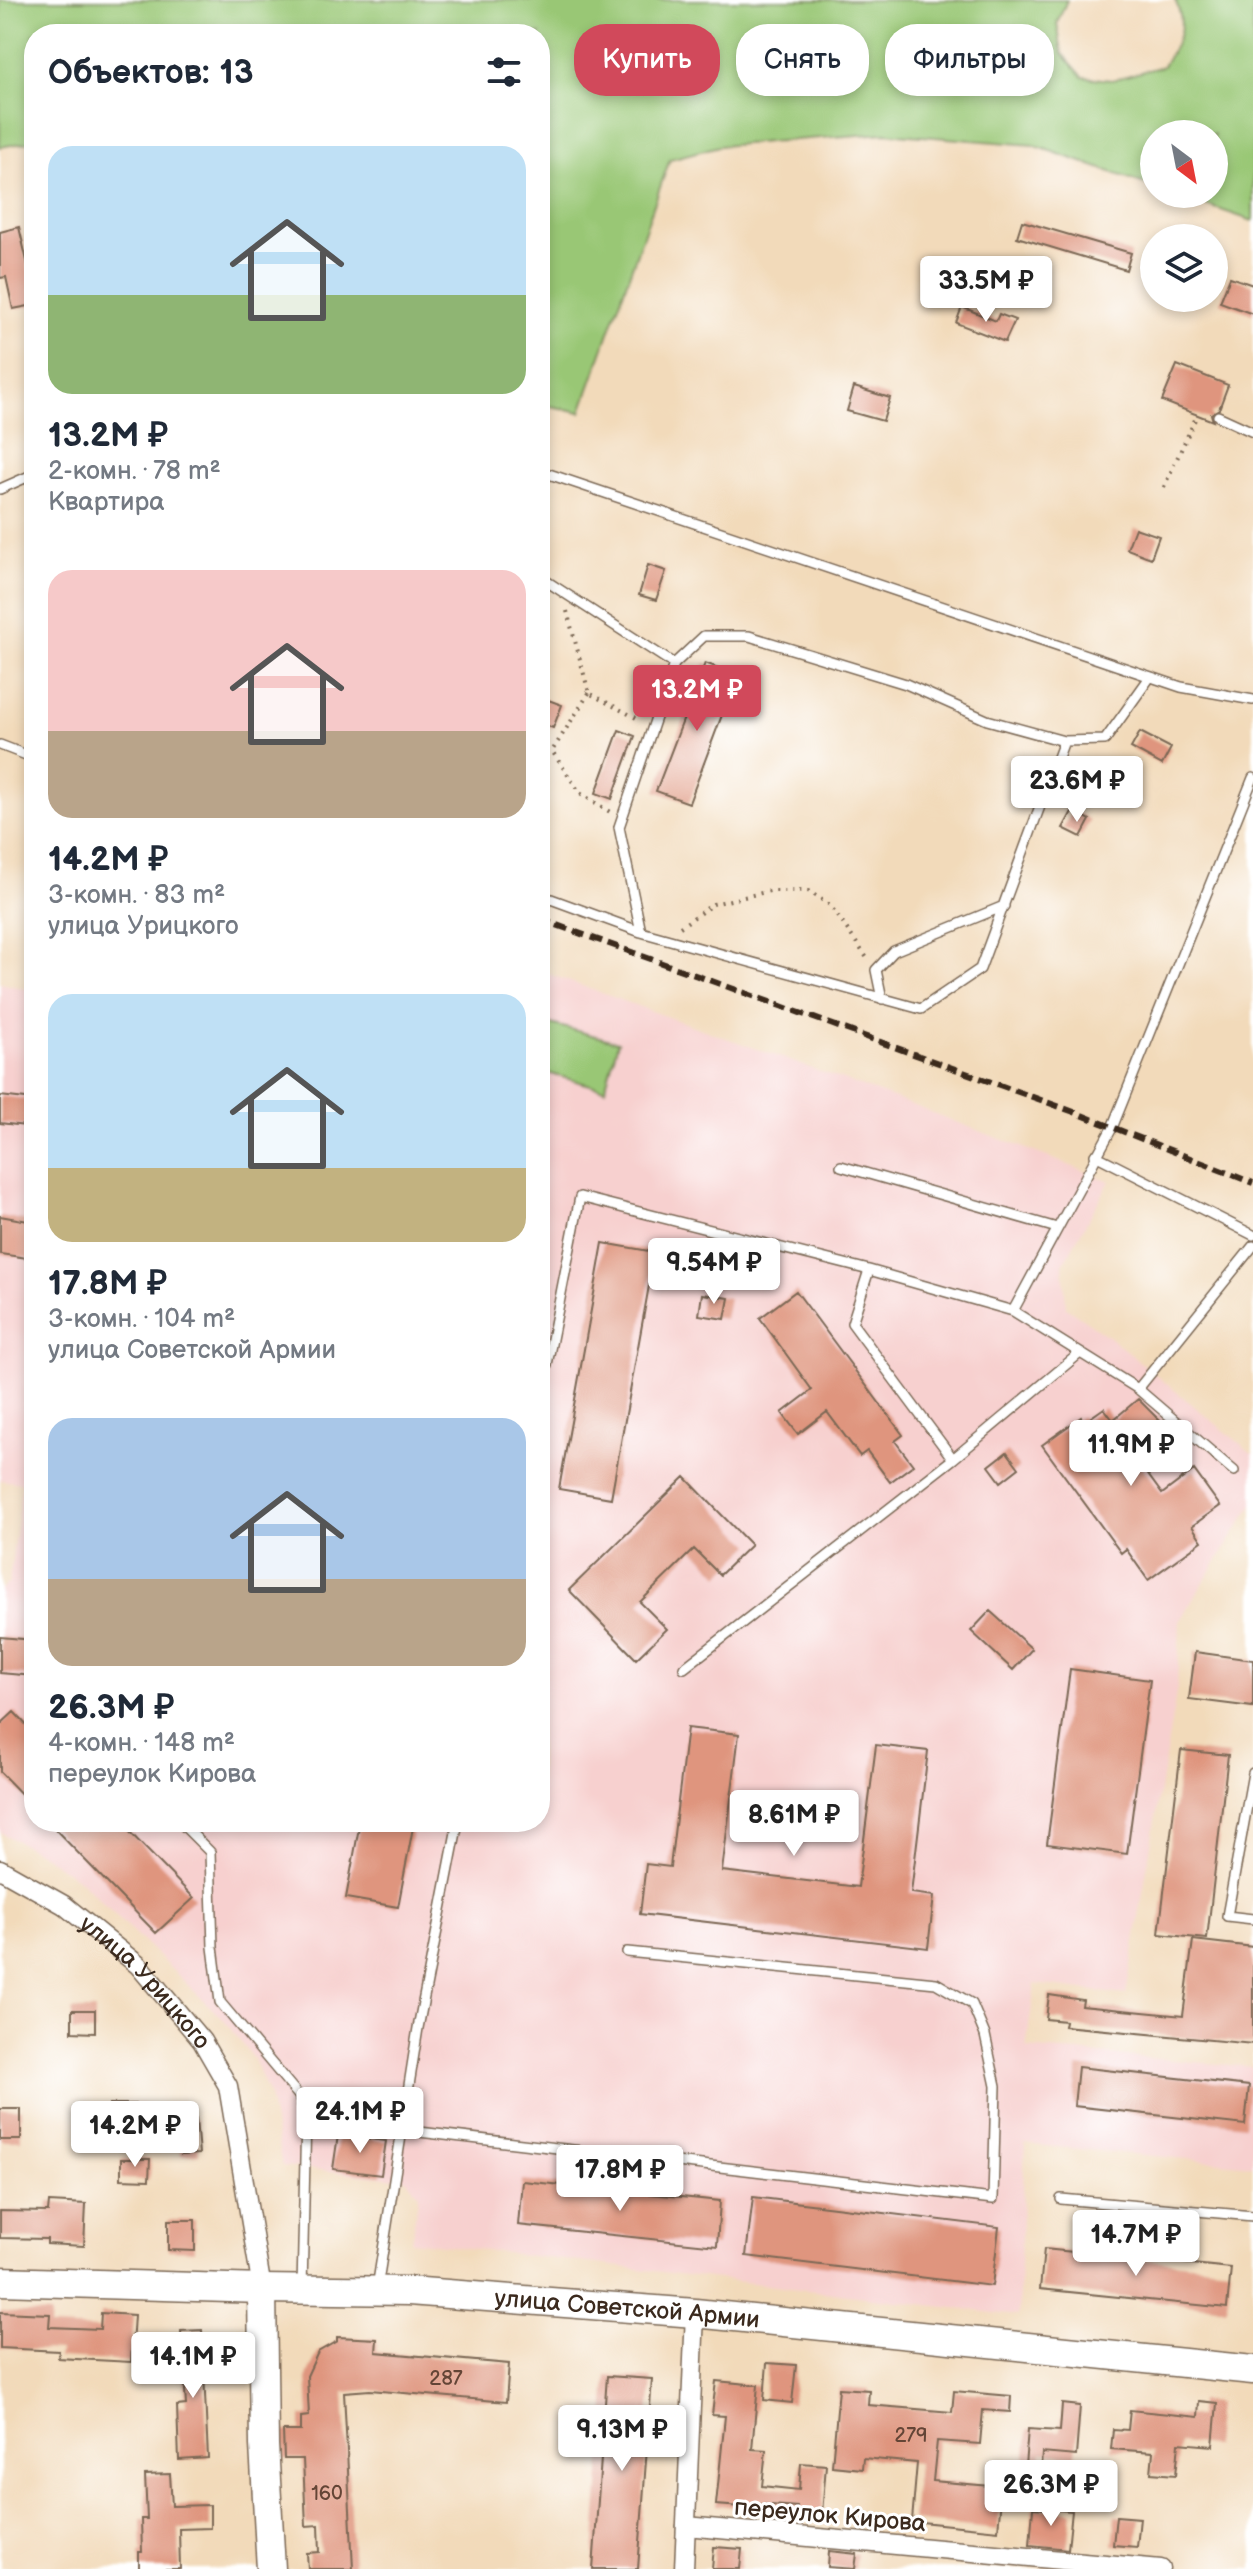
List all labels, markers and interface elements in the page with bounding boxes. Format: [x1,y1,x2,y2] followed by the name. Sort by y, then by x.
[574,24,720,96] chip: Купить
[736,24,869,96] chip: Снять
[885,24,1054,96] chip: Фильтры
[482,50,526,94] icon: filters
[48,52,254,93] text: Объектов: 13
[1140,120,1228,208] north arrow
[1140,120,1228,312] map controls
[215,198,359,342] icon: home
[1140,224,1228,312] button: layers
[912,256,1060,324] pin: 33.5M ₽
[938,266,1034,297] text: 33.5M ₽
[48,415,168,456] text: 13.2M ₽
[48,456,221,487] text: 2-комн. · 78 m²
[48,487,165,518] text: Квартира
[215,622,359,766] icon: home
[623,665,771,733] pin: 13.2M ₽
[651,675,743,706] text: 13.2M ₽
[1003,756,1151,824] pin: 23.6M ₽
[1029,766,1125,797] text: 23.6M ₽
[48,839,168,880] text: 14.2M ₽
[48,880,225,911] text: 3-комн. · 83 m²
[48,911,238,942] text: улица Урицкого
[215,1046,359,1190] icon: home
[640,1238,788,1306] pin: 9.54M ₽
[666,1248,762,1279] text: 9.54M ₽
[48,1263,167,1304] text: 17.8M ₽
[48,1304,235,1335] text: 3-комн. · 104 m²
[48,1335,336,1366] text: улица Советской Армии
[1057,1420,1205,1488] pin: 11.9M ₽
[1087,1430,1175,1461] text: 11.9M ₽
[215,1470,359,1614] icon: home
[48,1687,175,1728] text: 26.3M ₽
[48,1728,235,1759] text: 4-комн. · 148 m²
[48,1759,256,1790] text: переулок Кирова
[720,1790,868,1858] pin: 8.61M ₽
[748,1800,840,1831] text: 8.61M ₽
[74,1910,217,2055] street label: улица Урицкого
[286,2087,434,2155] pin: 24.1M ₽
[314,2097,406,2128] text: 24.1M ₽
[61,2101,209,2169] pin: 14.2M ₽
[89,2111,181,2142] text: 14.2M ₽
[546,2145,694,2213] pin: 17.8M ₽
[574,2155,666,2186] text: 17.8M ₽
[1062,2210,1210,2278] pin: 14.7M ₽
[1091,2220,1181,2251] text: 14.7M ₽
[493,2284,761,2335] street label: улица Советской Армии
[119,2332,267,2400] pin: 14.1M ₽
[149,2342,237,2373] text: 14.1M ₽
[429,2367,463,2391] house number: 287
[548,2405,696,2473] pin: 9.13M ₽
[576,2415,668,2446] text: 9.13M ₽
[894,2424,928,2448] house number: 279
[977,2460,1125,2528] pin: 26.3M ₽
[1003,2470,1099,2501] text: 26.3M ₽
[311,2482,343,2506] house number: 160
[733,2493,927,2538] street label: переулок Кирова

